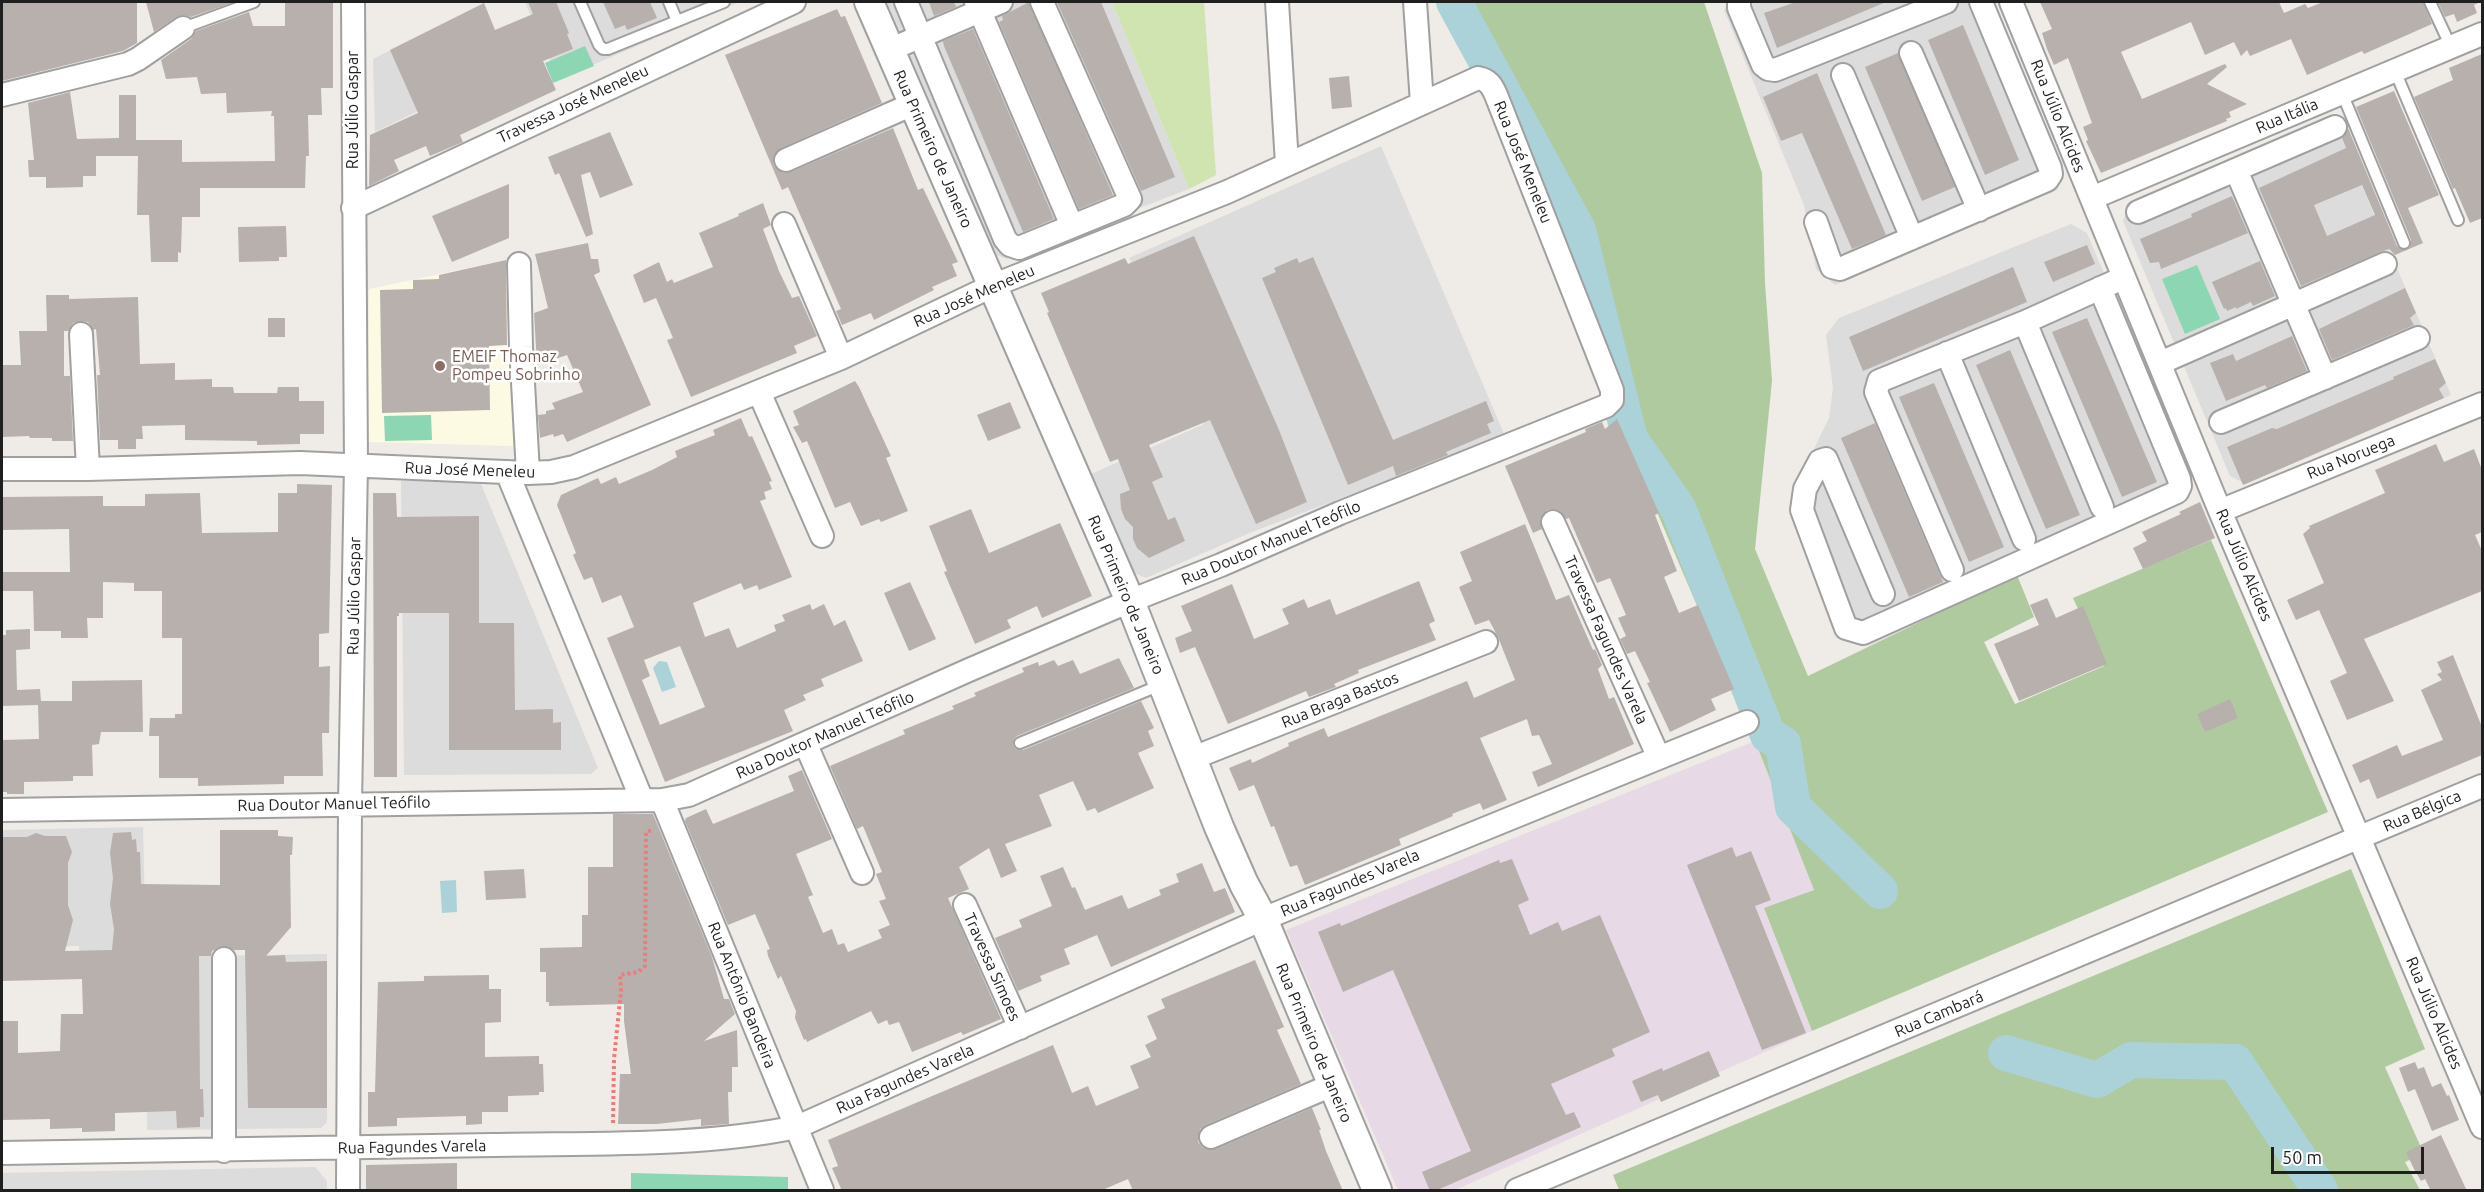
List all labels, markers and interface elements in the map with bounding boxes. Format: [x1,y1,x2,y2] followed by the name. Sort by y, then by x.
[343,51,363,169] street label: Rua Júlio Gaspar
[2027,57,2089,175] street label: Rua Júlio Alcides
[494,61,652,147] street label: Travessa José Meneleu
[889,67,977,231] street label: Rua Primeiro de Janeiro
[2253,94,2321,138] street label: Rua Itália
[1490,98,1556,226] street label: Rua José Meneleu
[910,261,1038,331] street label: Rua José Meneleu
[452,347,580,385] place label: EMEIF Thomaz Pompeu Sobrinho
[433,359,447,373] marker: EMEIF Thomaz Pompeu Sobrinho
[2304,431,2398,483] street label: Rua Noruega
[404,458,536,482] street label: Rua José Meneleu
[1178,496,1364,590] street label: Rua Doutor Manuel Teófilo
[2212,506,2276,624] street label: Rua Júlio Alcides
[1084,512,1168,678] street label: Rua Primeiro de Janeiro
[343,537,365,655] street label: Rua Júlio Gaspar
[1560,553,1652,727] street label: Travessa Fagundes Varela
[1279,668,1401,732] street label: Rua Braga Bastos
[733,687,917,783] street label: Rua Doutor Manuel Teófilo
[2380,786,2464,836] street label: Rua Bélgica
[237,793,431,815] street label: Rua Doutor Manuel Teófilo
[1278,845,1422,921] street label: Rua Fagundes Varela
[960,910,1024,1024] street label: Travessa Simoes
[704,919,780,1071] street label: Rua Antônio Bandeira
[2402,954,2466,1072] street label: Rua Júlio Alcides
[1272,960,1356,1126] street label: Rua Primeiro de Janeiro
[1892,987,1986,1041] street label: Rua Cambará
[833,1040,977,1118] street label: Rua Fagundes Varela
[2274,1135,2427,1173] scale bar
[337,1136,487,1158] street label: Rua Fagundes Varela
[2282,1147,2322,1167] text: 50 m

